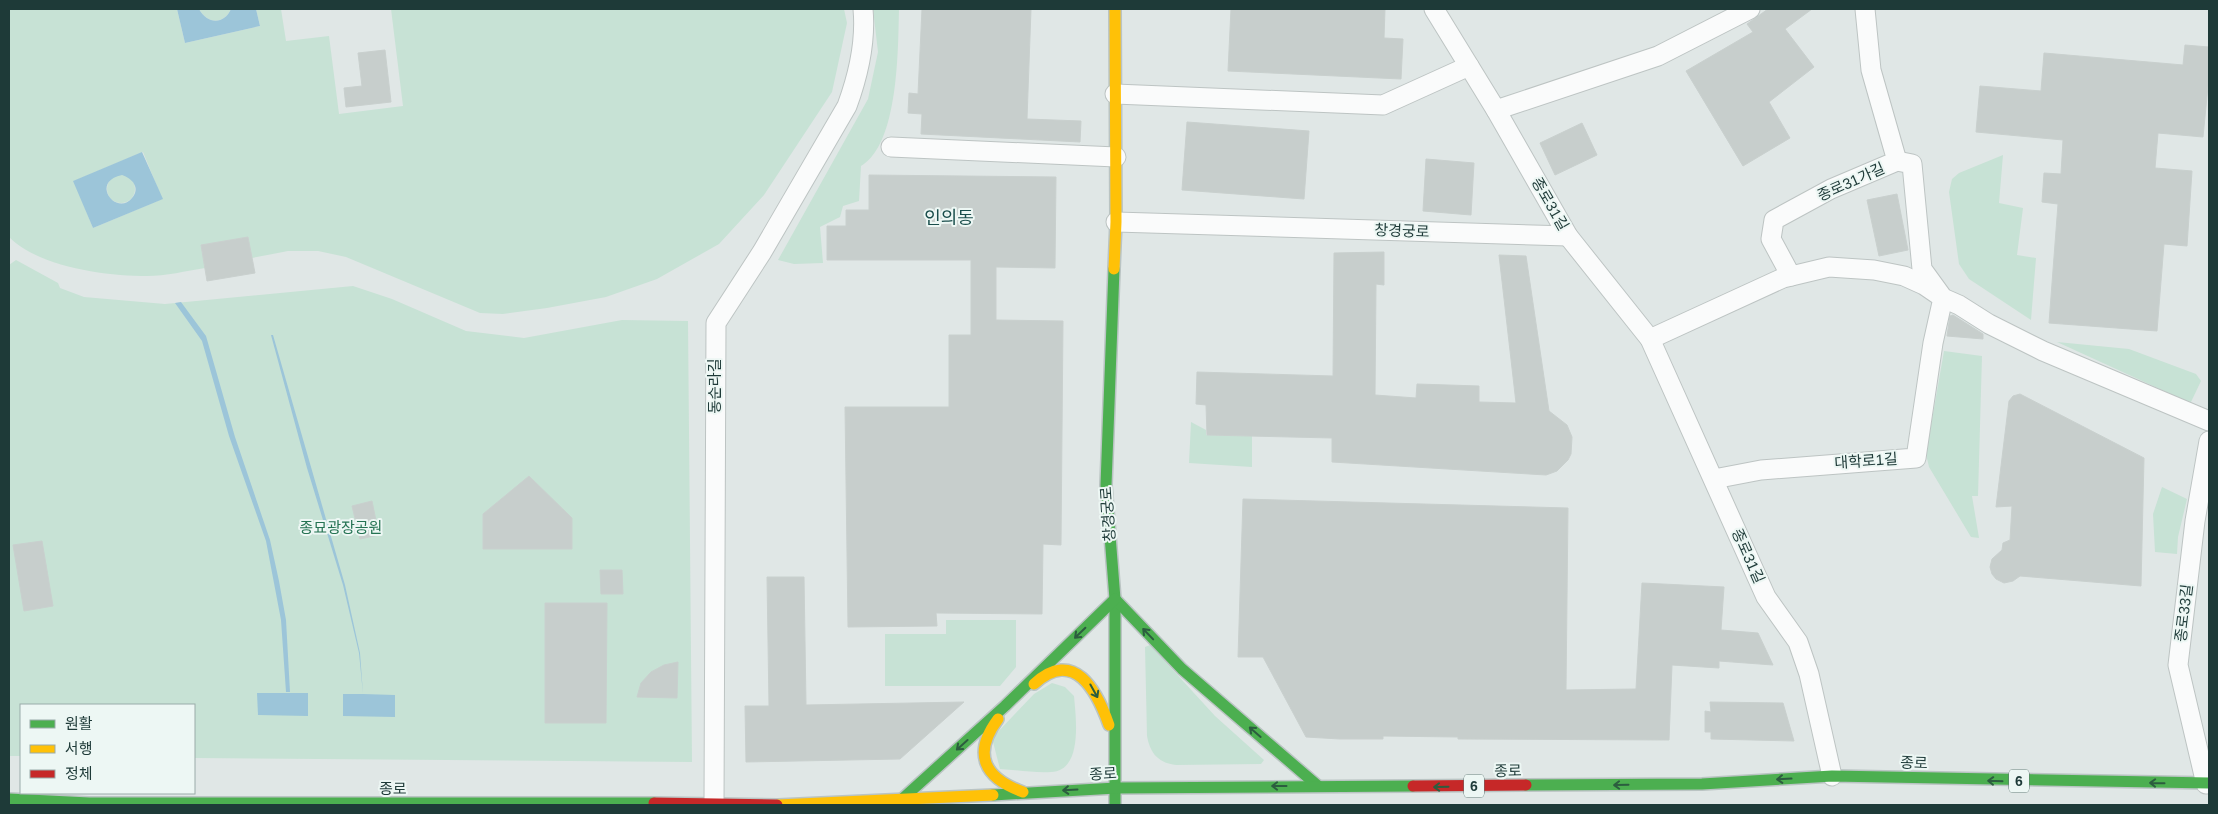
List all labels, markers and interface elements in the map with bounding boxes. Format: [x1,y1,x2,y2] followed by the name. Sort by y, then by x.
[1815,159,1887,204] street label: 종로31가길
[1529,174,1572,233] street label: 종로31길
[924,208,974,228] district label: 인의동
[1374,221,1430,240] street label: 창경궁로
[706,358,723,414] street label: 동순라길
[1834,450,1898,471] street label: 대학로1길
[1097,486,1118,542] street label: 창경궁로
[300,519,382,536] park label: 종묘광장공원
[1729,526,1768,586] street label: 종로31길
[2172,583,2195,643] street label: 종로33길
[1074,627,1086,639] one-way arrow
[1142,627,1154,640] one-way arrow
[1090,683,1099,698] one-way arrow
[20,704,195,794] legend
[65,715,93,732] text: 원활
[1249,726,1262,737] one-way arrow
[956,739,969,751] one-way arrow
[65,740,93,757] text: 서행
[1900,754,1928,771] street label: 종로
[1494,762,1522,779] street label: 종로
[1089,764,1117,783] street label: 종로
[65,765,93,782] text: 정체
[2009,769,2029,792] road number: 6
[1464,774,1484,798] road number: 6
[1776,774,1792,783] one-way arrow
[1987,776,2003,785] one-way arrow
[2150,778,2166,788] one-way arrow
[379,780,407,797] street label: 종로
[1614,780,1630,789] one-way arrow
[1271,781,1288,791] one-way arrow
[1434,782,1450,791] one-way arrow
[1063,786,1079,795] one-way arrow

